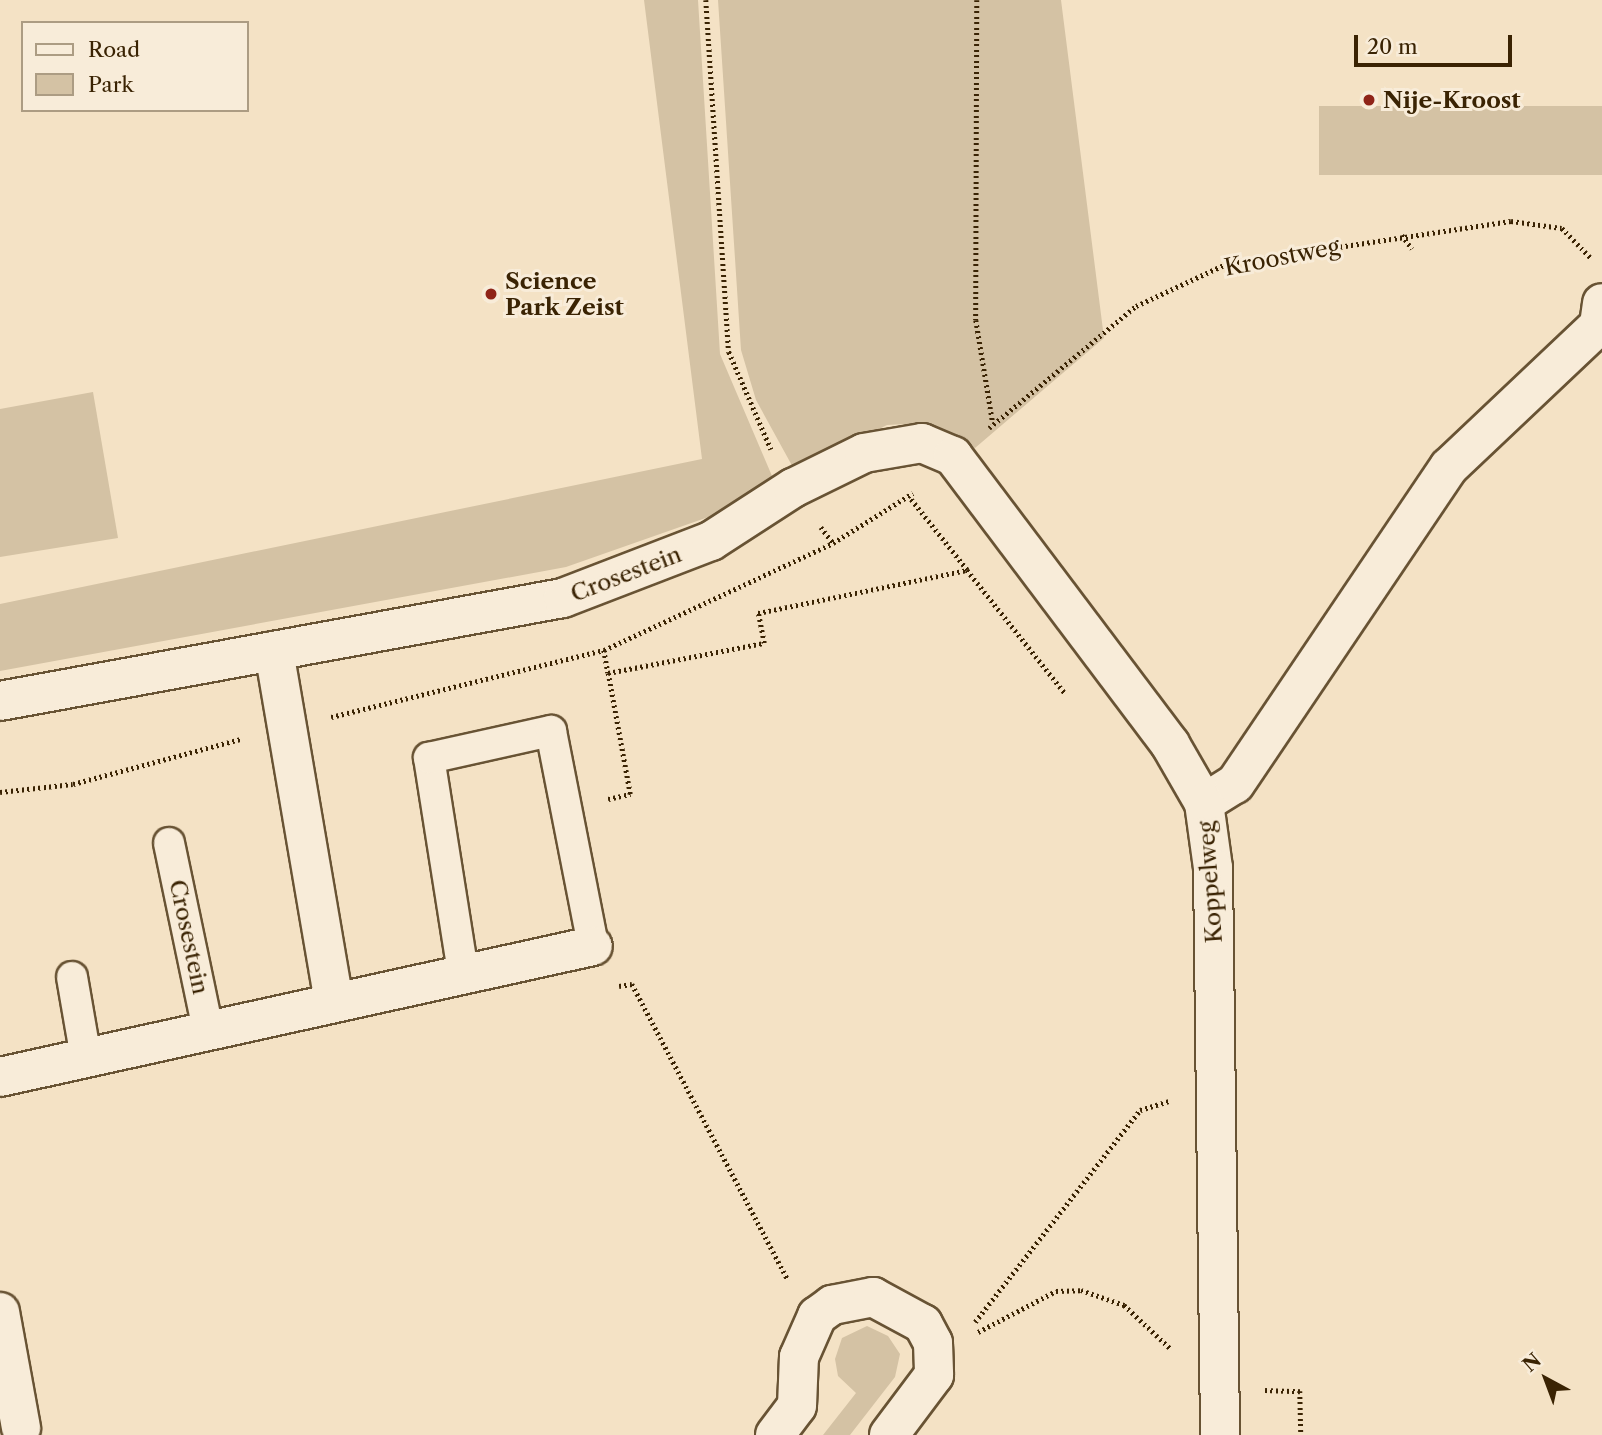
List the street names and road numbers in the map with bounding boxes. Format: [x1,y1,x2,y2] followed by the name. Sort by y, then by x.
[1222,232,1342,282] street label: Kroostweg
[567,540,685,608] street label: Crosestein
[1192,820,1228,944] street label: Koppelweg
[163,877,215,997] street label: Crosestein

